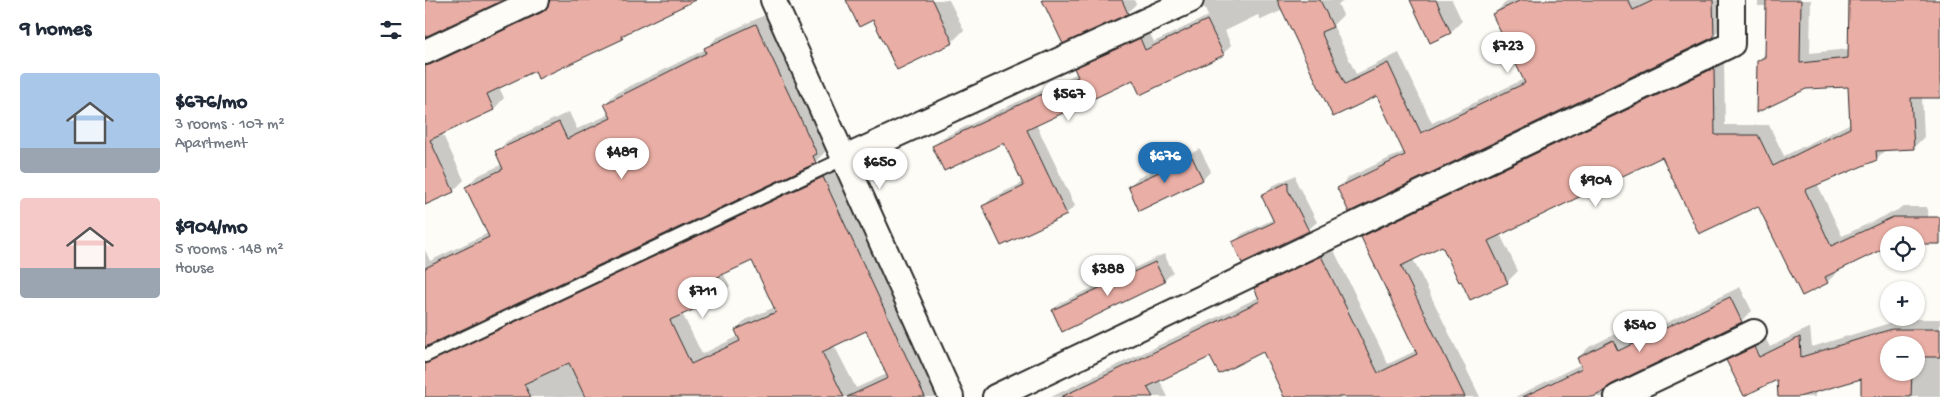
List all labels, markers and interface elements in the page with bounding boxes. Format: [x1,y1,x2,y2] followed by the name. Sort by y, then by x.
[377,16,405,44] icon: filters
[20,18,91,43] text: 9 homes
[1478,32,1538,74] pin: $723
[1492,38,1524,57] text: $723
[1039,80,1099,122] pin: $567
[1053,86,1085,105] text: $567
[175,91,248,116] text: $676/mo
[60,93,120,153] icon: home
[175,116,285,135] text: 3 rooms · 107 m²
[175,135,247,154] text: Apartment
[592,138,652,180] pin: $489
[1135,142,1195,184] pin: $676
[606,144,638,163] text: $489
[850,148,910,190] pin: $650
[1149,148,1181,167] text: $676
[864,154,896,173] text: $650
[1566,166,1626,208] pin: $904
[1580,172,1612,191] text: $904
[175,216,248,241] text: $904/mo
[60,218,120,278] icon: home
[1880,226,1925,381] map controls
[1880,226,1925,271] button: locate
[175,241,284,260] text: 5 rooms · 148 m²
[1078,254,1138,297] pin: $388
[175,260,214,279] text: House
[1091,261,1125,280] text: $388
[673,276,733,319] pin: $711
[1880,281,1925,326] button: +
[689,283,717,302] text: $711
[1610,310,1670,353] pin: $540
[1624,317,1656,336] text: $540
[1880,336,1925,381] button: −

